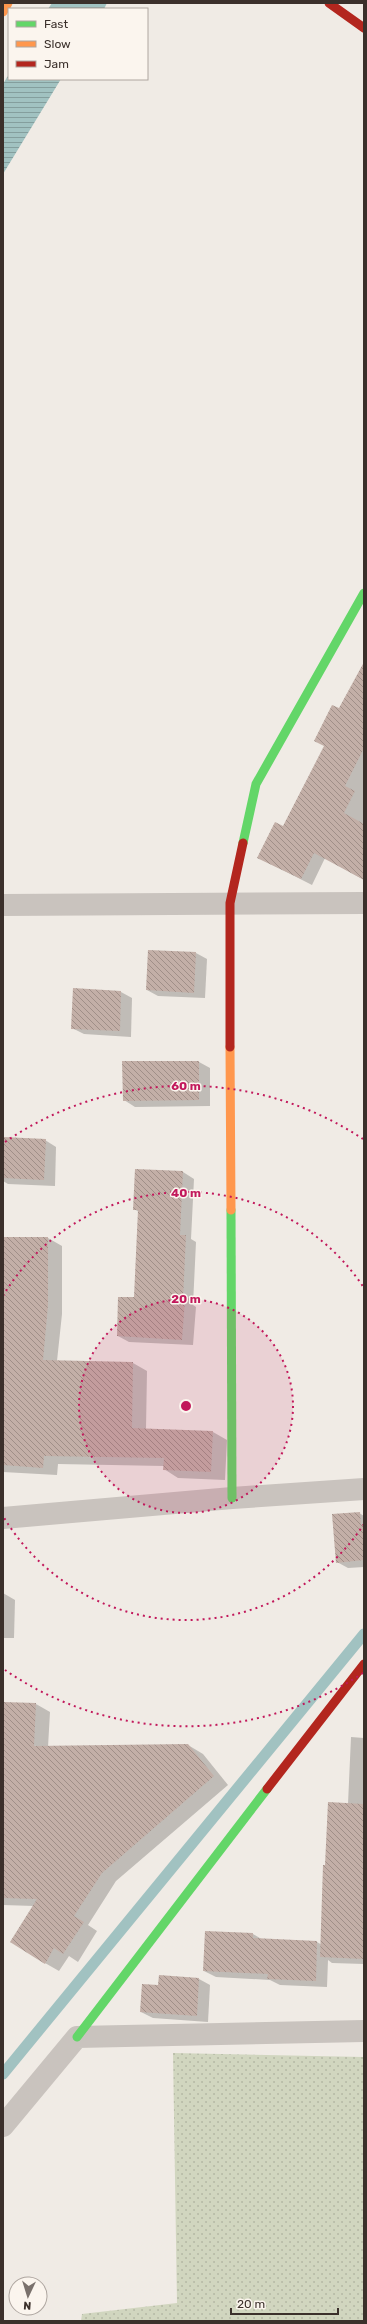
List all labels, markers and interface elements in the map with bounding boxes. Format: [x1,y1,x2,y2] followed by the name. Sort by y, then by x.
[8,8,148,80] legend
[44,17,68,31] text: Fast
[44,37,71,51] text: Slow
[44,57,69,71] text: Jam
[171,1079,201,1093] text: 60 m
[171,1186,201,1200] text: 40 m
[171,1292,201,1306] text: 20 m
[179,1399,193,1413] centre of rings
[8,2276,48,2316] north arrow
[231,2290,338,2316] scale bar
[237,2297,265,2311] text: 20 m
[23,2299,32,2312] text: N

